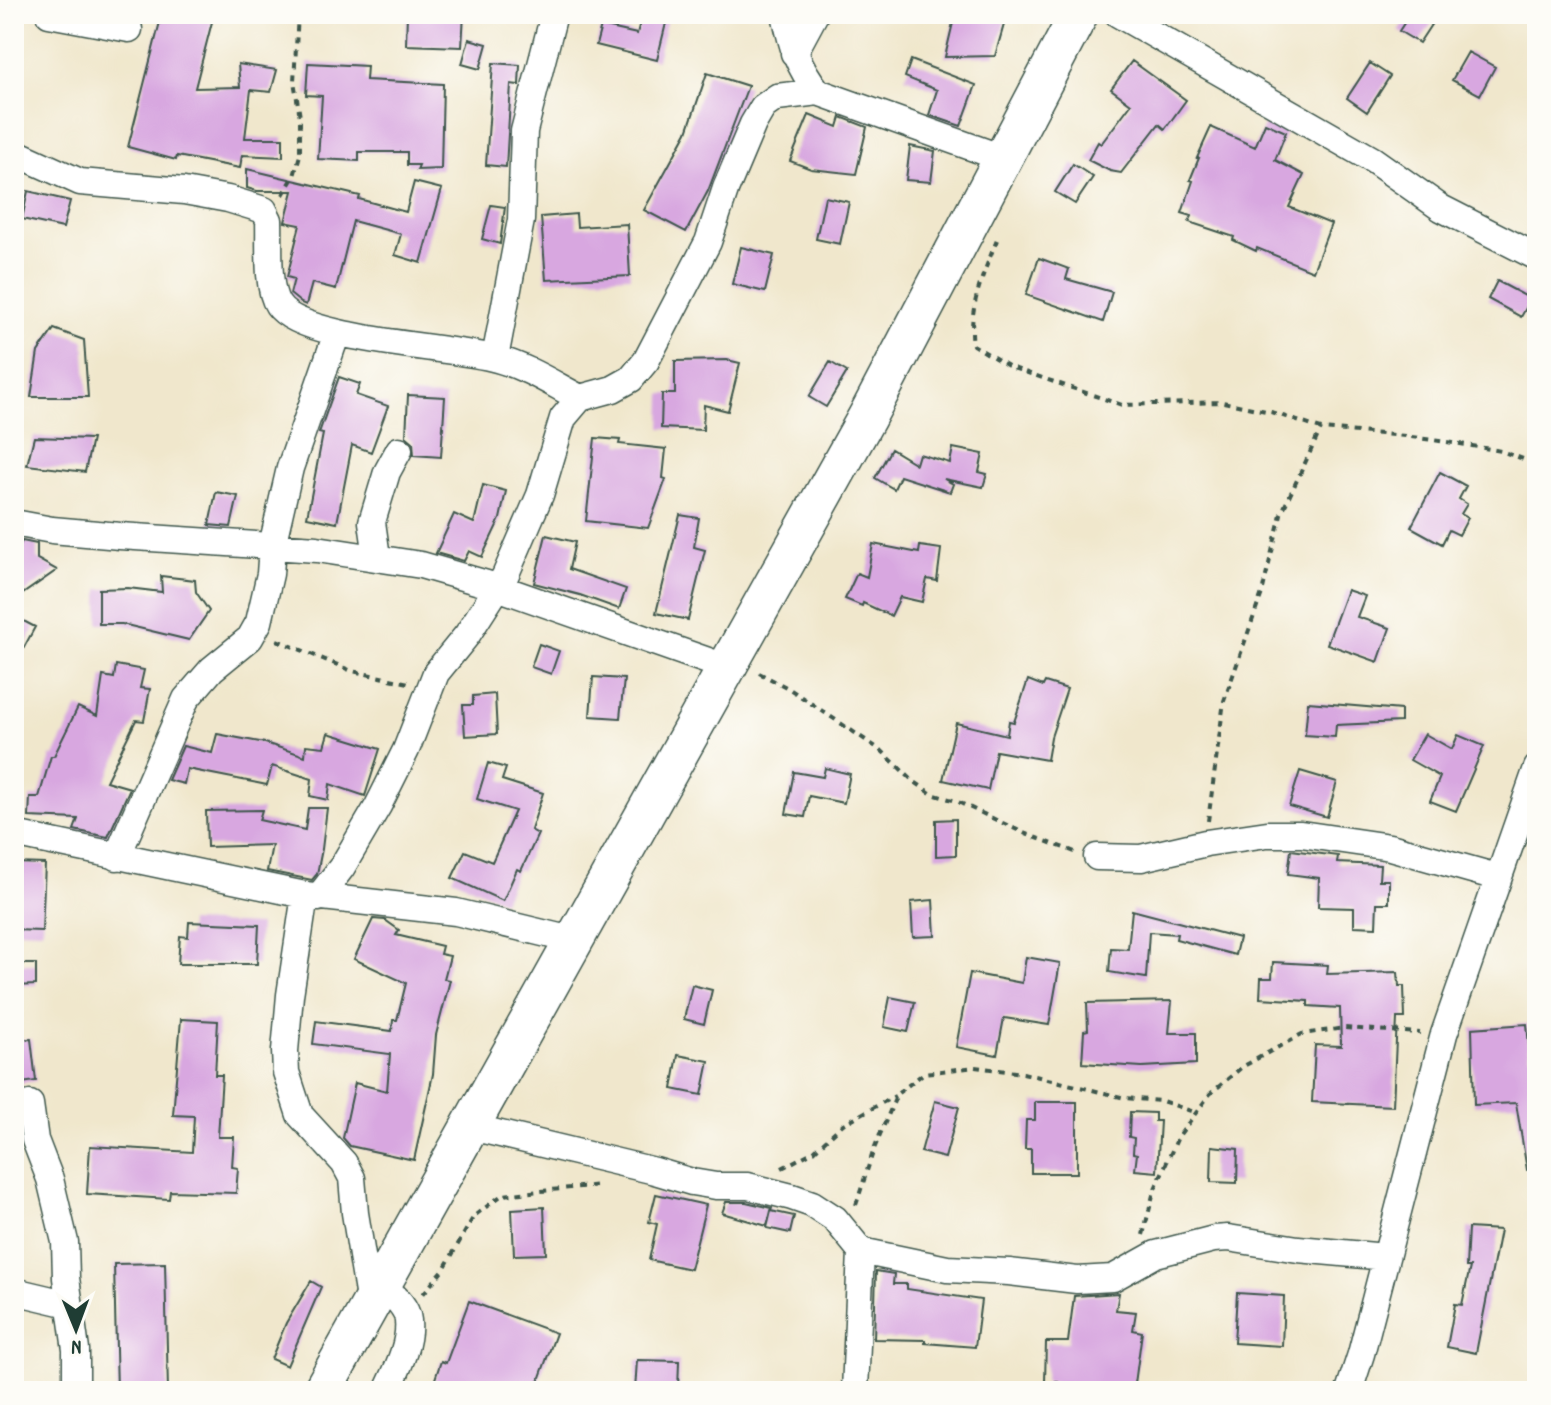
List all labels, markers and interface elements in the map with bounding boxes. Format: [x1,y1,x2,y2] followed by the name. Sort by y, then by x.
[36,1289,116,1369] north arrow
[70,1330,82,1361] text: N

